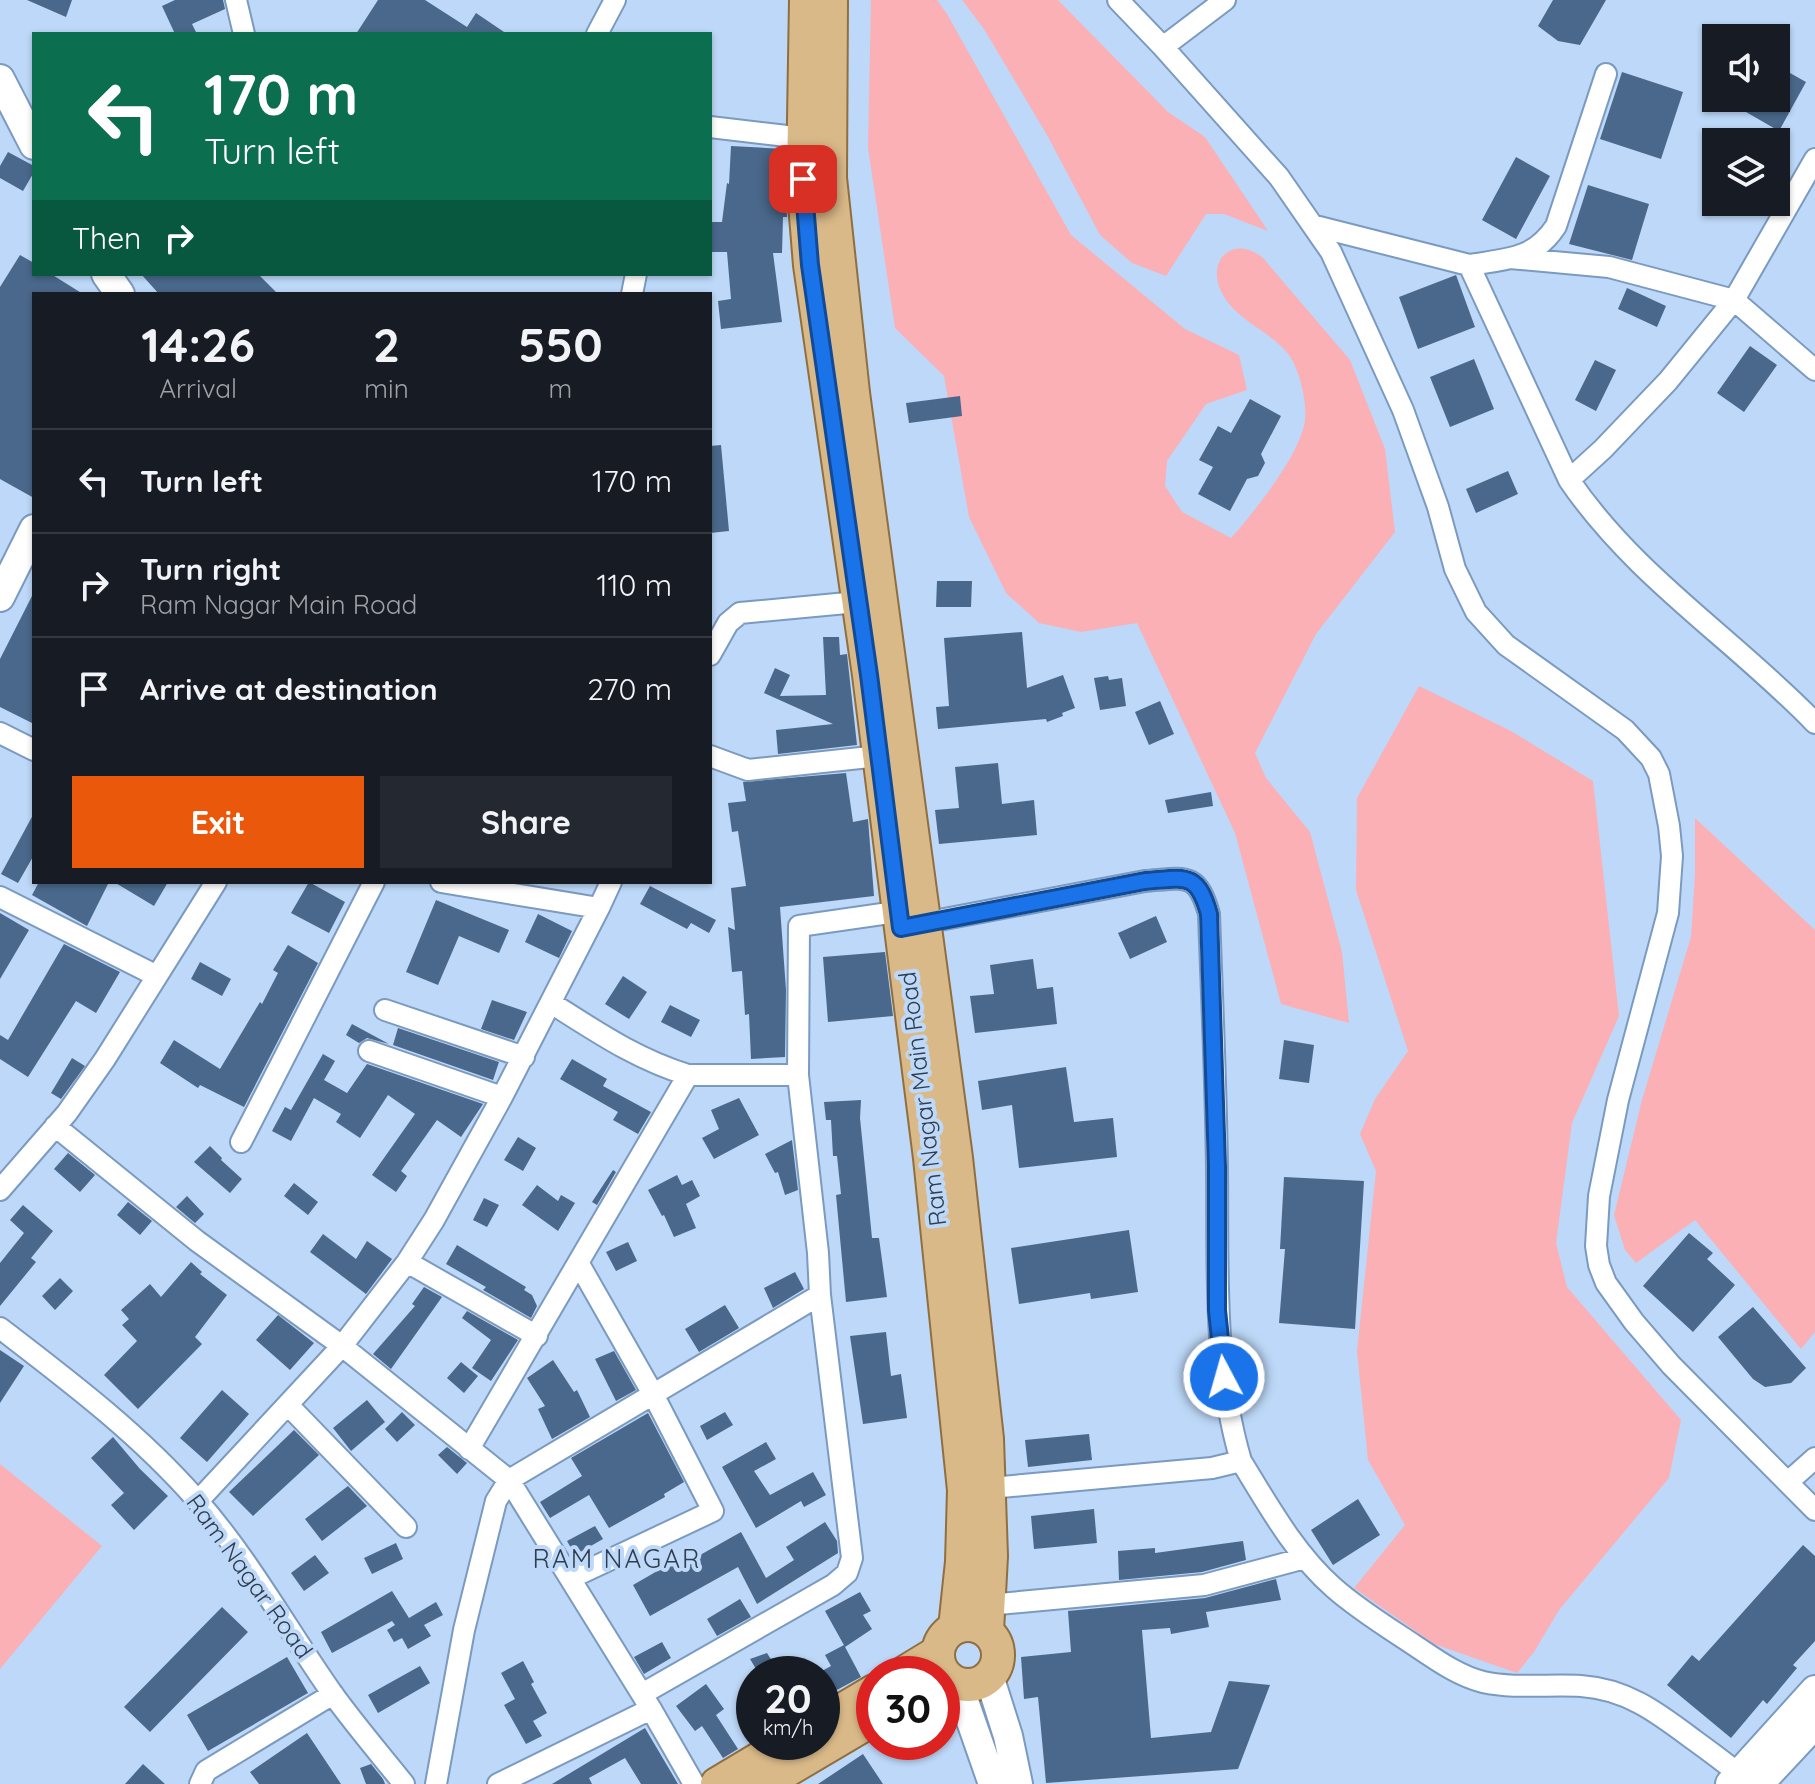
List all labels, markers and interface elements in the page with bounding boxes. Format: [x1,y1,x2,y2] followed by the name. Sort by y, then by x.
[1702,24,1790,216] map controls
[1702,24,1790,112] button: sound
[204,59,358,129] text: 170 m
[72,64,176,168] icon: left
[204,128,340,173] text: Turn left
[1702,128,1790,216] button: layers
[769,145,837,213] pin
[781,157,825,201] icon: arrive
[157,216,201,260] icon: right
[72,219,141,257] text: Then
[141,314,255,374] text: 14:26
[373,314,400,374] text: 2
[518,314,603,374] text: 550
[159,372,237,405] text: Arrival
[364,372,409,405] text: min
[548,372,572,405] text: m
[72,459,116,503] icon: left
[140,462,263,500] text: Turn left
[592,462,672,500] text: 170 m
[140,550,281,588] text: Turn right
[72,563,116,607] icon: right
[596,566,672,604] text: 110 m
[140,588,417,621] text: Ram Nagar Main Road
[72,667,116,711] icon: arrive
[140,670,438,708] text: Arrive at destination
[587,670,672,708] text: 270 m
[72,776,364,868] button: Exit
[380,776,672,868] button: Share
[892,970,952,1228] street label: Ram Nagar Main Road
[1182,1335,1266,1419] position arrow
[180,1488,320,1664] street label: Ram Nagar Road
[533,1542,701,1575] district label: RAM NAGAR
[856,1656,960,1760] speed limit sign: 30
[764,1673,812,1723] text: 20
[763,1715,813,1740] text: km/h

